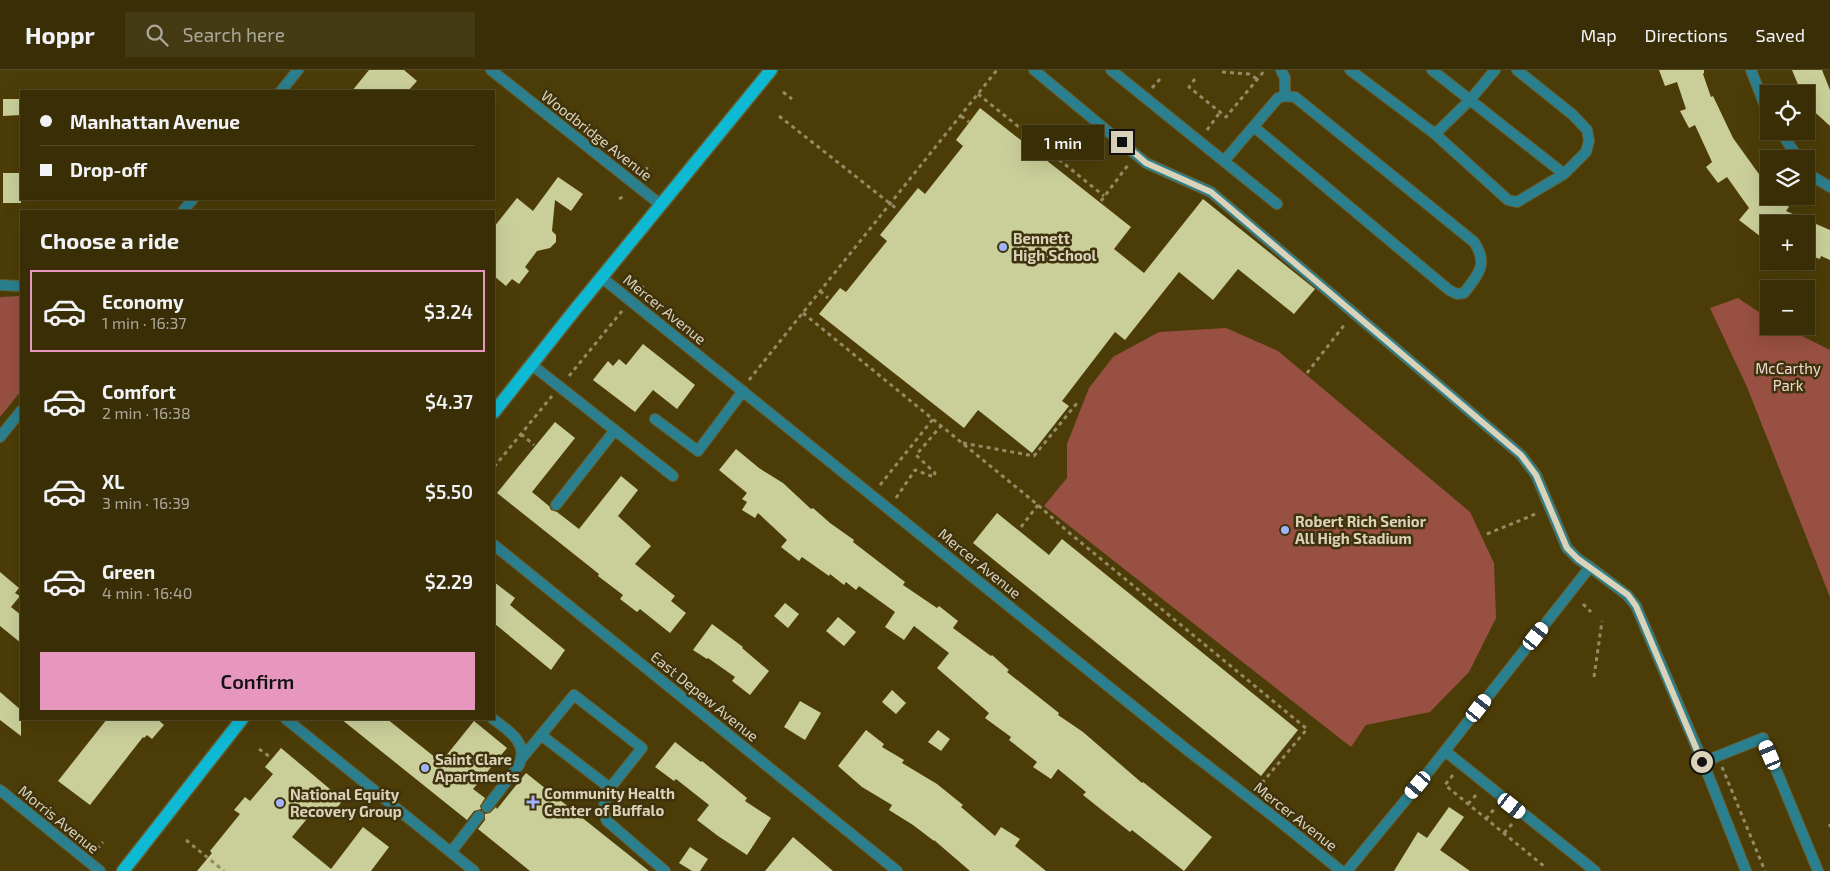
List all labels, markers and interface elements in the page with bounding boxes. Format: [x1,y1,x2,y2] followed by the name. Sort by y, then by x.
[125,12,475,57] search box
[25,20,95,49] text: Hoppr
[143,21,171,49] icon: search
[183,23,285,46] text: Search here
[1580,24,1617,46] text: Map
[1645,24,1728,46] text: Directions
[1756,24,1805,46] text: Saved
[1760,85,1815,335] map controls
[1760,85,1815,140] button: locate
[538,86,656,184] street label: Woodbridge Avenue
[70,110,240,133] text: Manhattan Avenue
[1022,124,1104,160] callout: 1 min
[1111,131,1133,153] route end
[1044,133,1082,152] text: 1 min
[1760,150,1815,205] button: layers
[70,158,147,181] text: Drop-off
[1760,215,1815,270] button: +
[40,227,179,253] text: Choose a ride
[1013,229,1097,264] place label: Bennett High School
[997,241,1009,253] marker: Bennett High School
[620,270,710,348] street label: Mercer Avenue
[1760,280,1815,335] button: −
[42,289,87,334] icon: car
[102,290,184,313] text: Economy
[424,300,473,323] text: $3.24
[102,313,187,332] text: 1 min · 16:37
[1755,359,1821,394] park label: McCarthy Park
[42,379,87,424] icon: car
[102,380,176,403] text: Comfort
[425,390,473,413] text: $4.37
[102,403,191,422] text: 2 min · 16:38
[42,469,87,514] icon: car
[102,470,124,493] text: XL
[425,480,473,503] text: $5.50
[102,493,190,512] text: 3 min · 16:39
[1295,512,1427,547] place label: Robert Rich Senior All High Stadium
[935,524,1025,602] street label: Mercer Avenue
[1279,524,1291,536] marker: Robert Rich Senior All High Stadium
[42,559,87,604] icon: car
[102,560,155,583] text: Green
[425,570,473,593] text: $2.29
[102,583,192,602] text: 4 min · 16:40
[1520,620,1551,652] car
[647,647,763,745] street label: East Depew Avenue
[40,652,475,710] button: Confirm
[1463,692,1494,724] car
[1757,738,1782,772] car
[435,750,520,785] place label: Saint Clare Apartments
[1691,751,1713,773] route start
[419,762,431,774] marker: Saint Clare Apartments
[1402,769,1433,801] car
[1251,778,1341,854] street label: Mercer Avenue
[15,781,103,857] street label: Morris Avenue
[544,784,675,819] place label: Community Health Center of Buffalo
[290,785,402,821] place label: National Equity Recovery Group
[1495,791,1528,821] car
[526,795,540,809] marker: Community Health Center of Buffalo
[274,797,286,809] marker: National Equity Recovery Group

